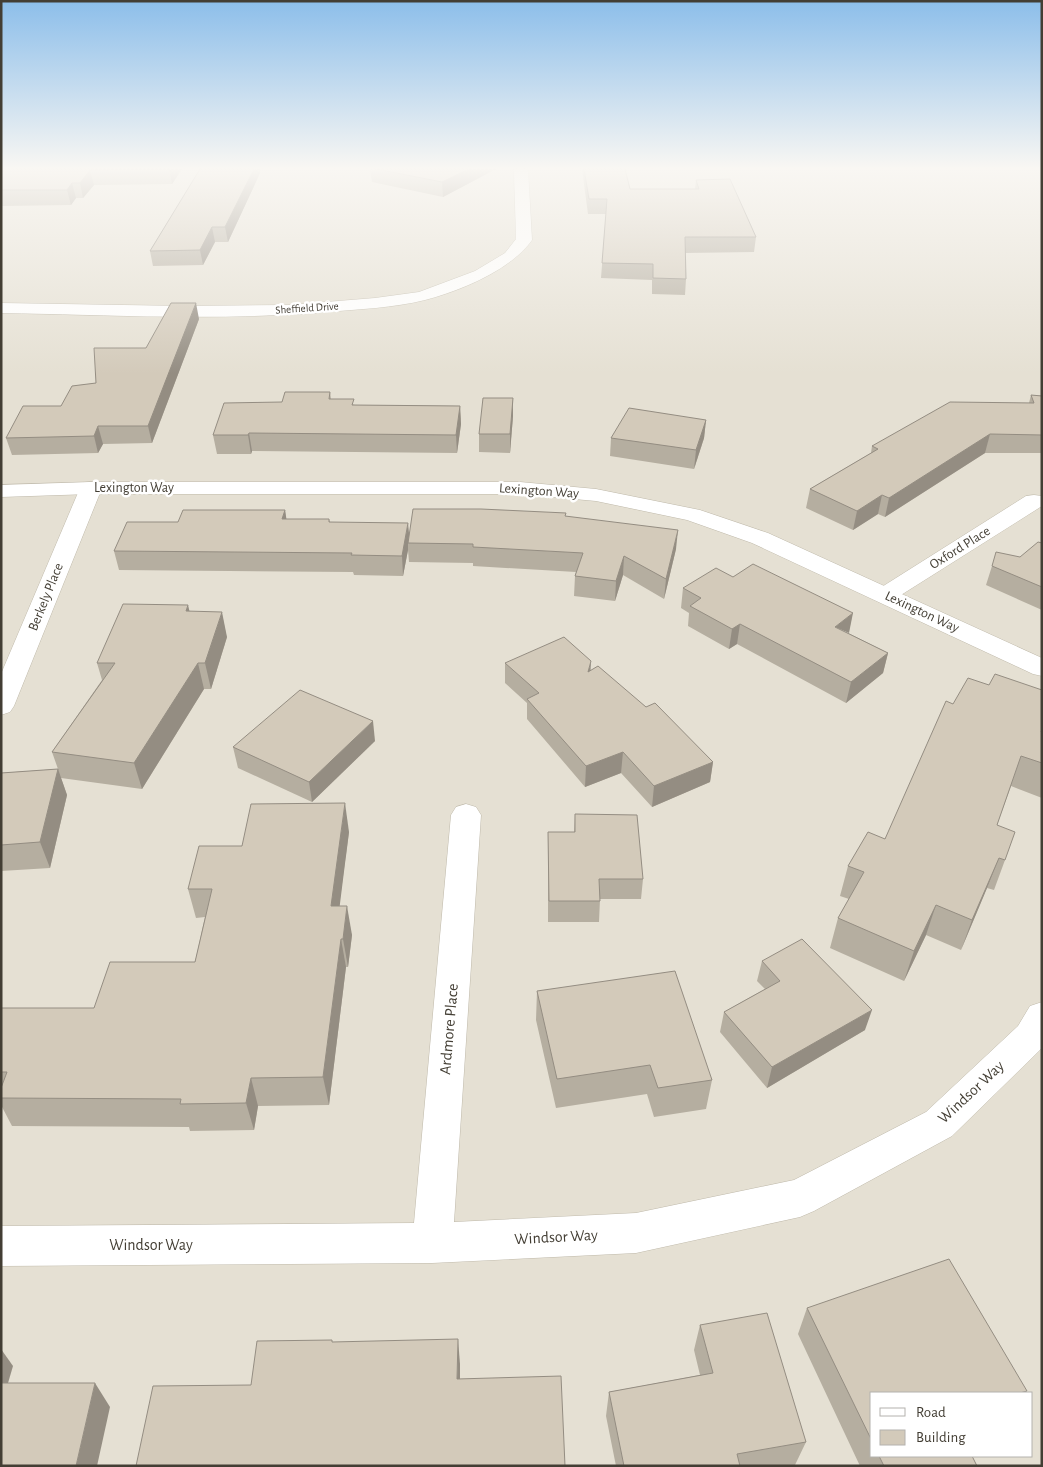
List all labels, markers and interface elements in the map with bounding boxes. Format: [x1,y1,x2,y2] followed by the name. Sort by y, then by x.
[275,300,339,316] street label: Sheffield Drive
[94,481,174,495] street label: Lexington Way
[499,481,579,501] street label: Lexington Way
[927,524,993,572] street label: Oxford Place
[26,561,66,633] street label: Berkely Place
[883,589,961,635] street label: Lexington Way
[437,983,461,1075] street label: Ardmore Place
[935,1058,1008,1127] street label: Windsor Way
[514,1227,598,1248] street label: Windsor Way
[109,1237,193,1254] street label: Windsor Way
[870,1392,1033,1457] legend
[916,1405,946,1420] text: Road
[916,1430,966,1445] text: Building

